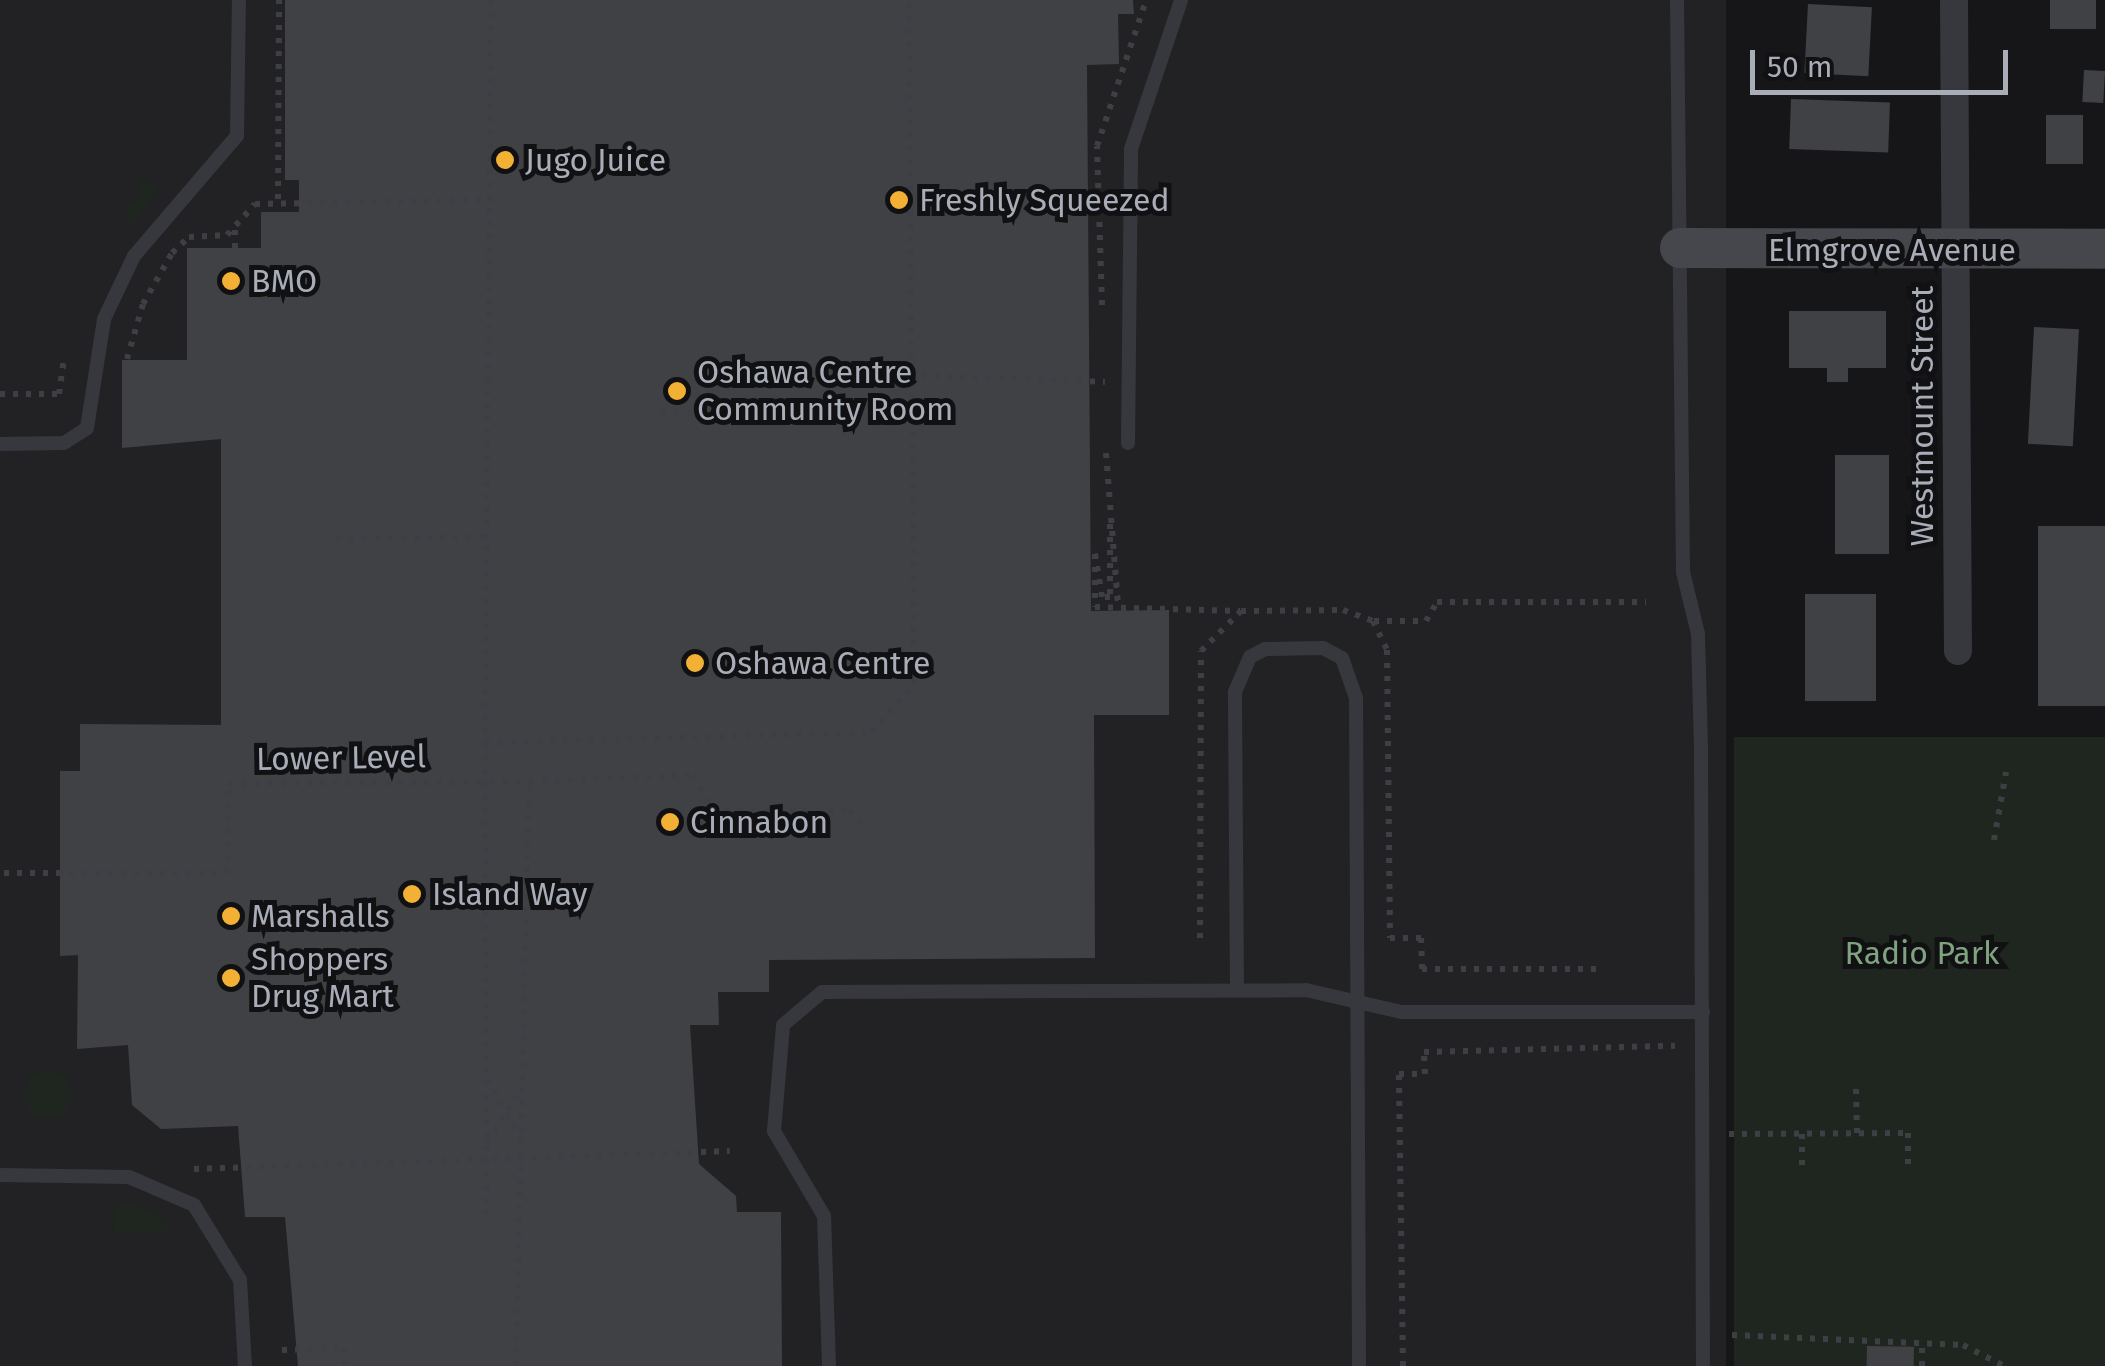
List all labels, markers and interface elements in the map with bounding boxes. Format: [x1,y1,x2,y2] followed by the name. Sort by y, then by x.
[1755,30,2012,92] scale bar
[1767,49,1832,85] text: 50 m
[525,141,666,179] place label: Jugo Juice
[494,149,516,171] marker: Jugo Juice
[919,181,1170,219] place label: Freshly Squeezed
[888,189,910,211] marker: Freshly Squeezed
[1768,231,2016,269] street label: Elmgrove Avenue
[251,262,317,300] place label: BMO
[220,270,242,292] marker: BMO
[1903,286,1941,546] street label: Westmount Street
[697,354,954,429] place label: Oshawa Centre Community Room
[666,380,688,402] marker: Oshawa Centre Community Room
[715,644,930,682] place label: Oshawa Centre
[684,652,706,674] marker: Oshawa Centre
[256,737,426,779] street label: Lower Level
[690,803,828,841] place label: Cinnabon
[659,811,681,833] marker: Cinnabon
[432,875,588,913] place label: Island Way
[401,883,423,905] marker: Island Way
[251,897,390,935] place label: Marshalls
[220,905,242,927] marker: Marshalls
[1845,934,1999,972] park label: Radio Park
[251,941,394,1016] place label: Shoppers Drug Mart
[220,967,242,989] marker: Shoppers Drug Mart

